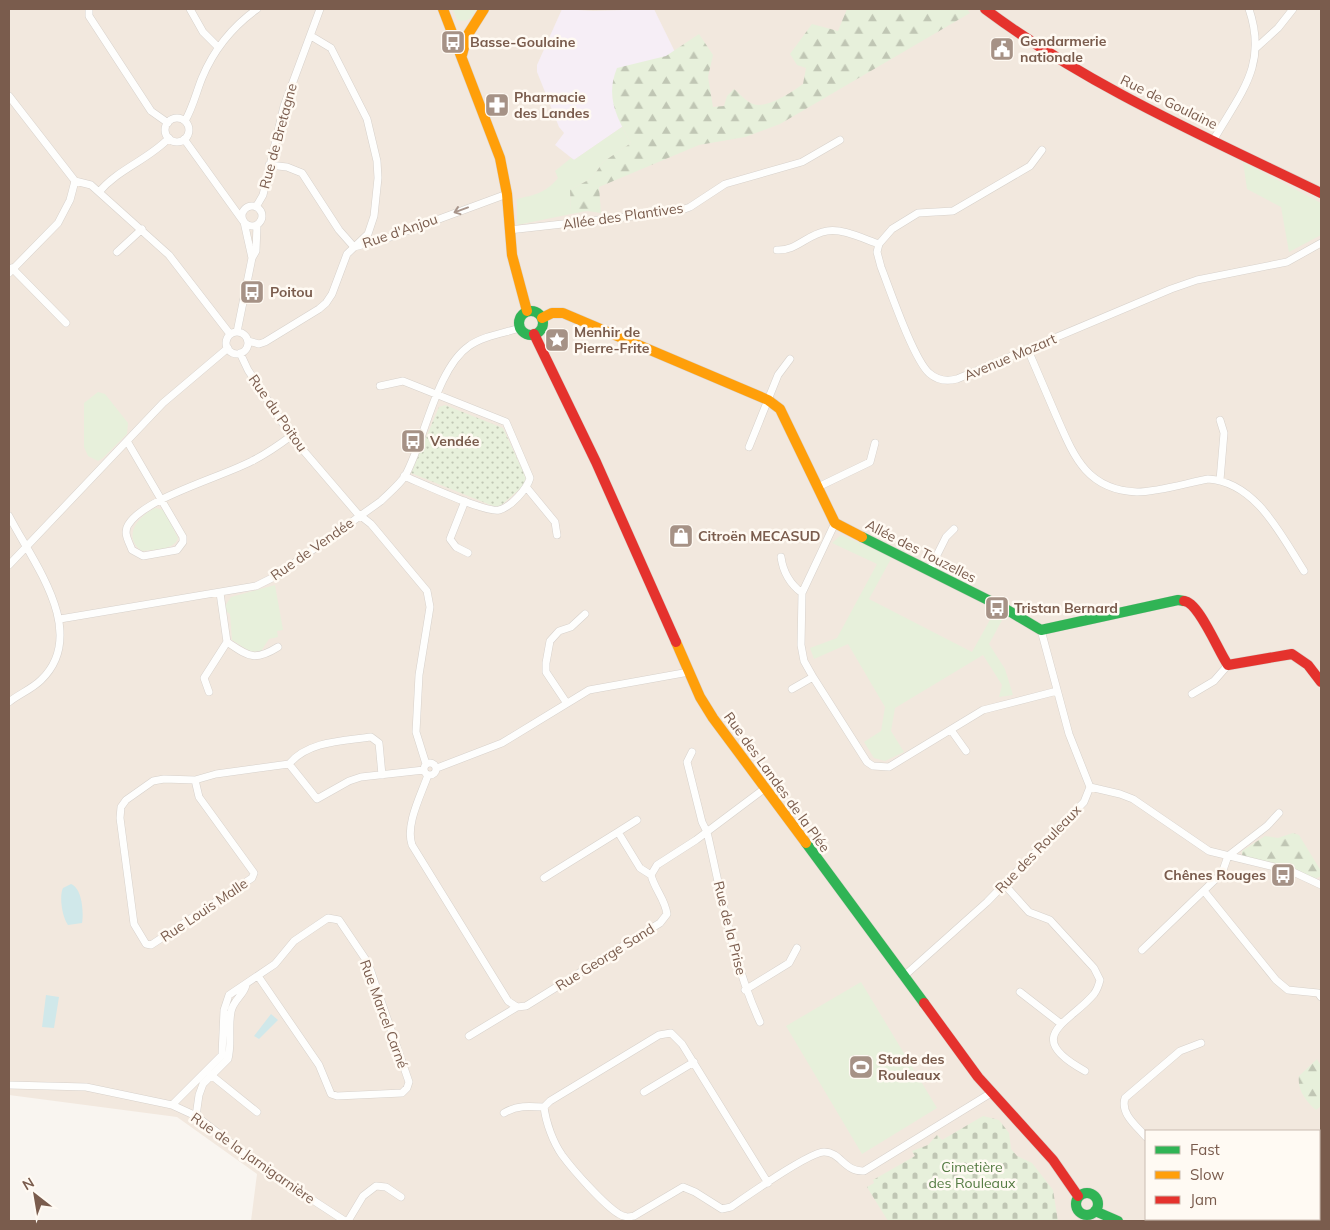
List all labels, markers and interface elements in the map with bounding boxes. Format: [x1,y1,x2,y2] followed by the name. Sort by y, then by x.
[440,29,466,55] bus stop icon: Basse-Goulaine
[1020,32,1107,66] place label: Gendarmerie nationale
[470,33,576,51] place label: Basse-Goulaine
[989,36,1015,62] public building icon: Gendarmerie nationale
[1117,71,1221,133] street label: Rue de Goulaine
[255,81,301,191] street label: Rue de Bretagne
[514,88,590,122] place label: Pharmacie des Landes
[484,92,510,118] pharmacy icon: Pharmacie des Landes
[562,199,685,233] street label: Allée des Plantives
[454,206,469,215] one-way arrow
[360,210,440,252] street label: Rue d'Anjou
[239,279,265,305] bus stop icon: Poitou
[270,283,313,301] place label: Poitou
[574,323,650,357] place label: Menhir de Pierre-Frite
[544,327,570,353] place icon: Menhir de Pierre-Frite
[961,329,1059,384] street label: Avenue Mozart
[245,371,311,455] street label: Rue du Poitou
[400,428,426,454] bus stop icon: Vendée
[429,432,480,450] place label: Vendée
[267,514,357,584] street label: Rue de Vendée
[863,515,979,587] street label: Allée des Touzelles
[668,523,694,549] shop icon: Citroën MECASUD
[698,527,821,545] place label: Citroën MECASUD
[984,595,1010,621] bus stop icon: Tristan Bernard
[1014,599,1118,617] place label: Tristan Bernard
[720,708,834,856] street label: Rue des Landes de la Plée
[991,801,1085,897] street label: Rue des Rouleaux
[1270,862,1296,888] bus stop icon: Chênes Rouges
[1164,866,1266,884] place label: Chênes Rouges
[157,874,251,946] street label: Rue Louis Malle
[710,879,750,977] street label: Rue de la Prise
[552,919,658,995] street label: Rue George Sand
[356,957,412,1071] street label: Rue Marcel Carné
[878,1050,945,1084] place label: Stade des Rouleaux
[848,1054,874,1080] sports icon: Stade des Rouleaux
[187,1108,319,1208] street label: Rue de la Jarnigarnière
[1145,1130,1320,1220] legend
[1190,1140,1220,1159] text: Fast
[928,1158,1016,1192] park label: Cimetière des Rouleaux
[1190,1165,1224,1184] text: Slow
[10,1170,60,1220] north arrow
[19,1173,37,1194] text: N
[1190,1190,1217,1209] text: Jam

